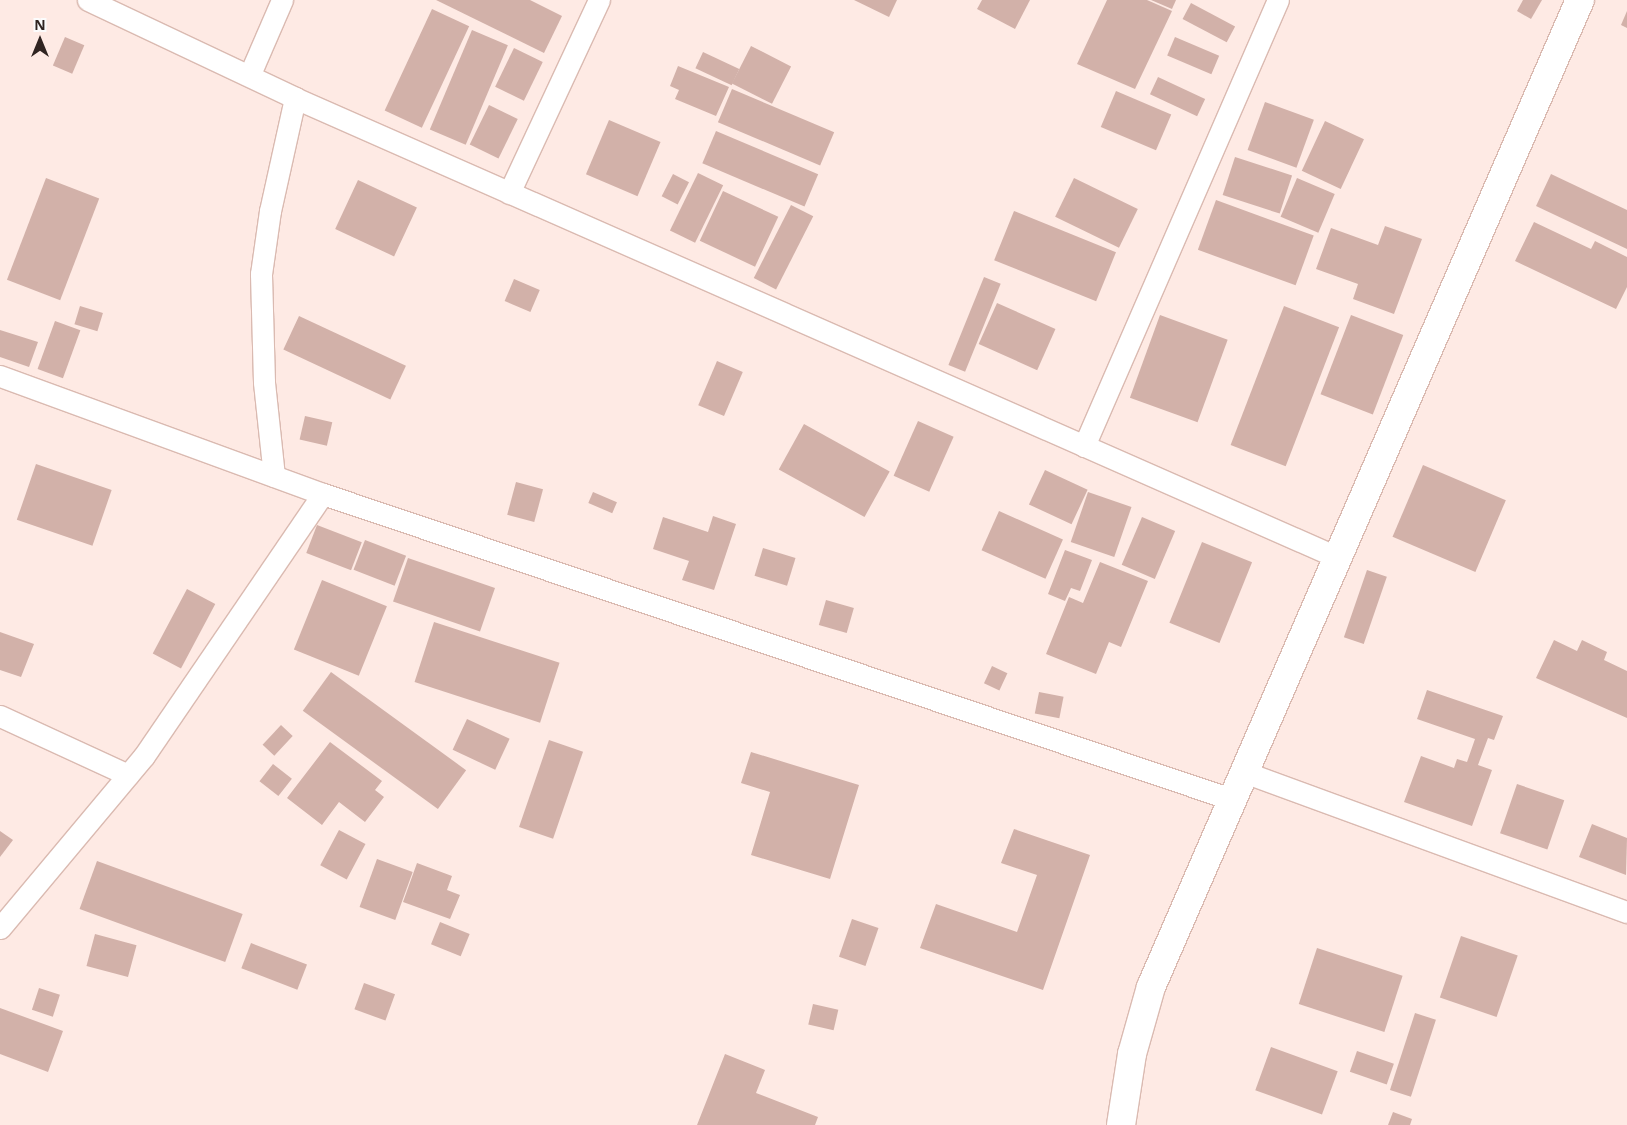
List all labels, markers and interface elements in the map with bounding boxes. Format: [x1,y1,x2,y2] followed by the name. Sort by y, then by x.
[15,15,65,65] north arrow
[34,15,46,34] text: N

